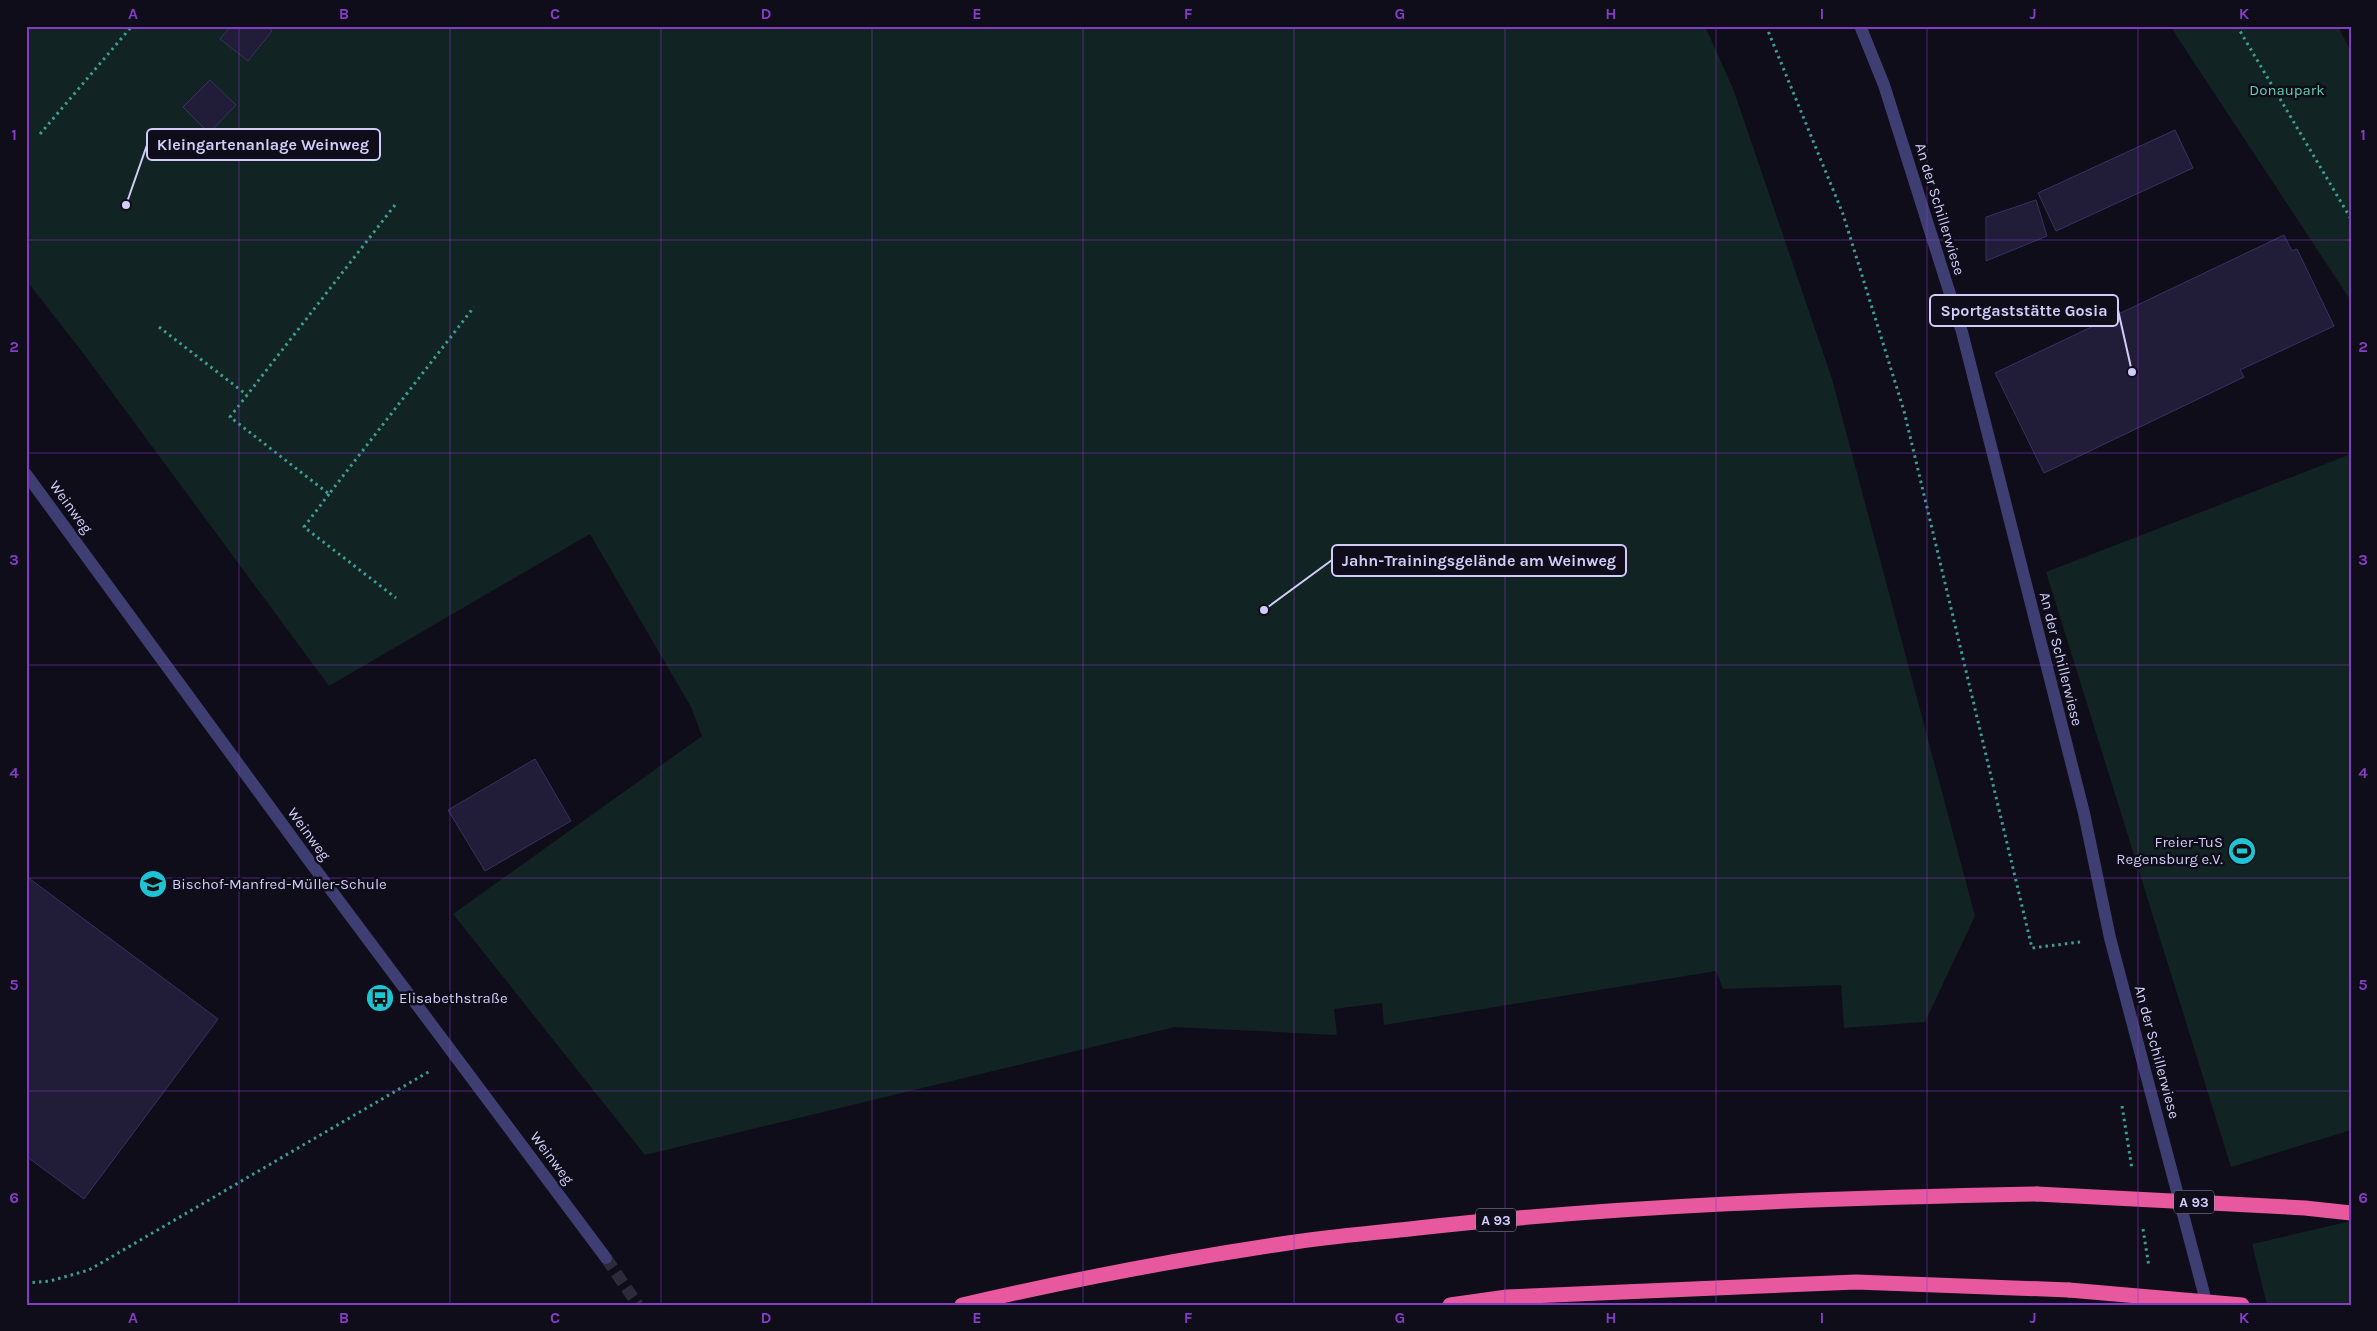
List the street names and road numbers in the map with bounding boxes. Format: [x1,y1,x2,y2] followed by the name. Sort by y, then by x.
[1911,141,1969,277] street label: An der Schillerwiese
[46,477,97,537] street label: Weinweg
[2036,590,2086,728] street label: An der Schillerwiese
[284,804,335,864] street label: Weinweg
[2131,983,2183,1121] street label: An der Schillerwiese
[526,1128,578,1188] street label: Weinweg
[2174,1190,2214,1214] road number: A 93
[1476,1208,1516,1232] road number: A 93

